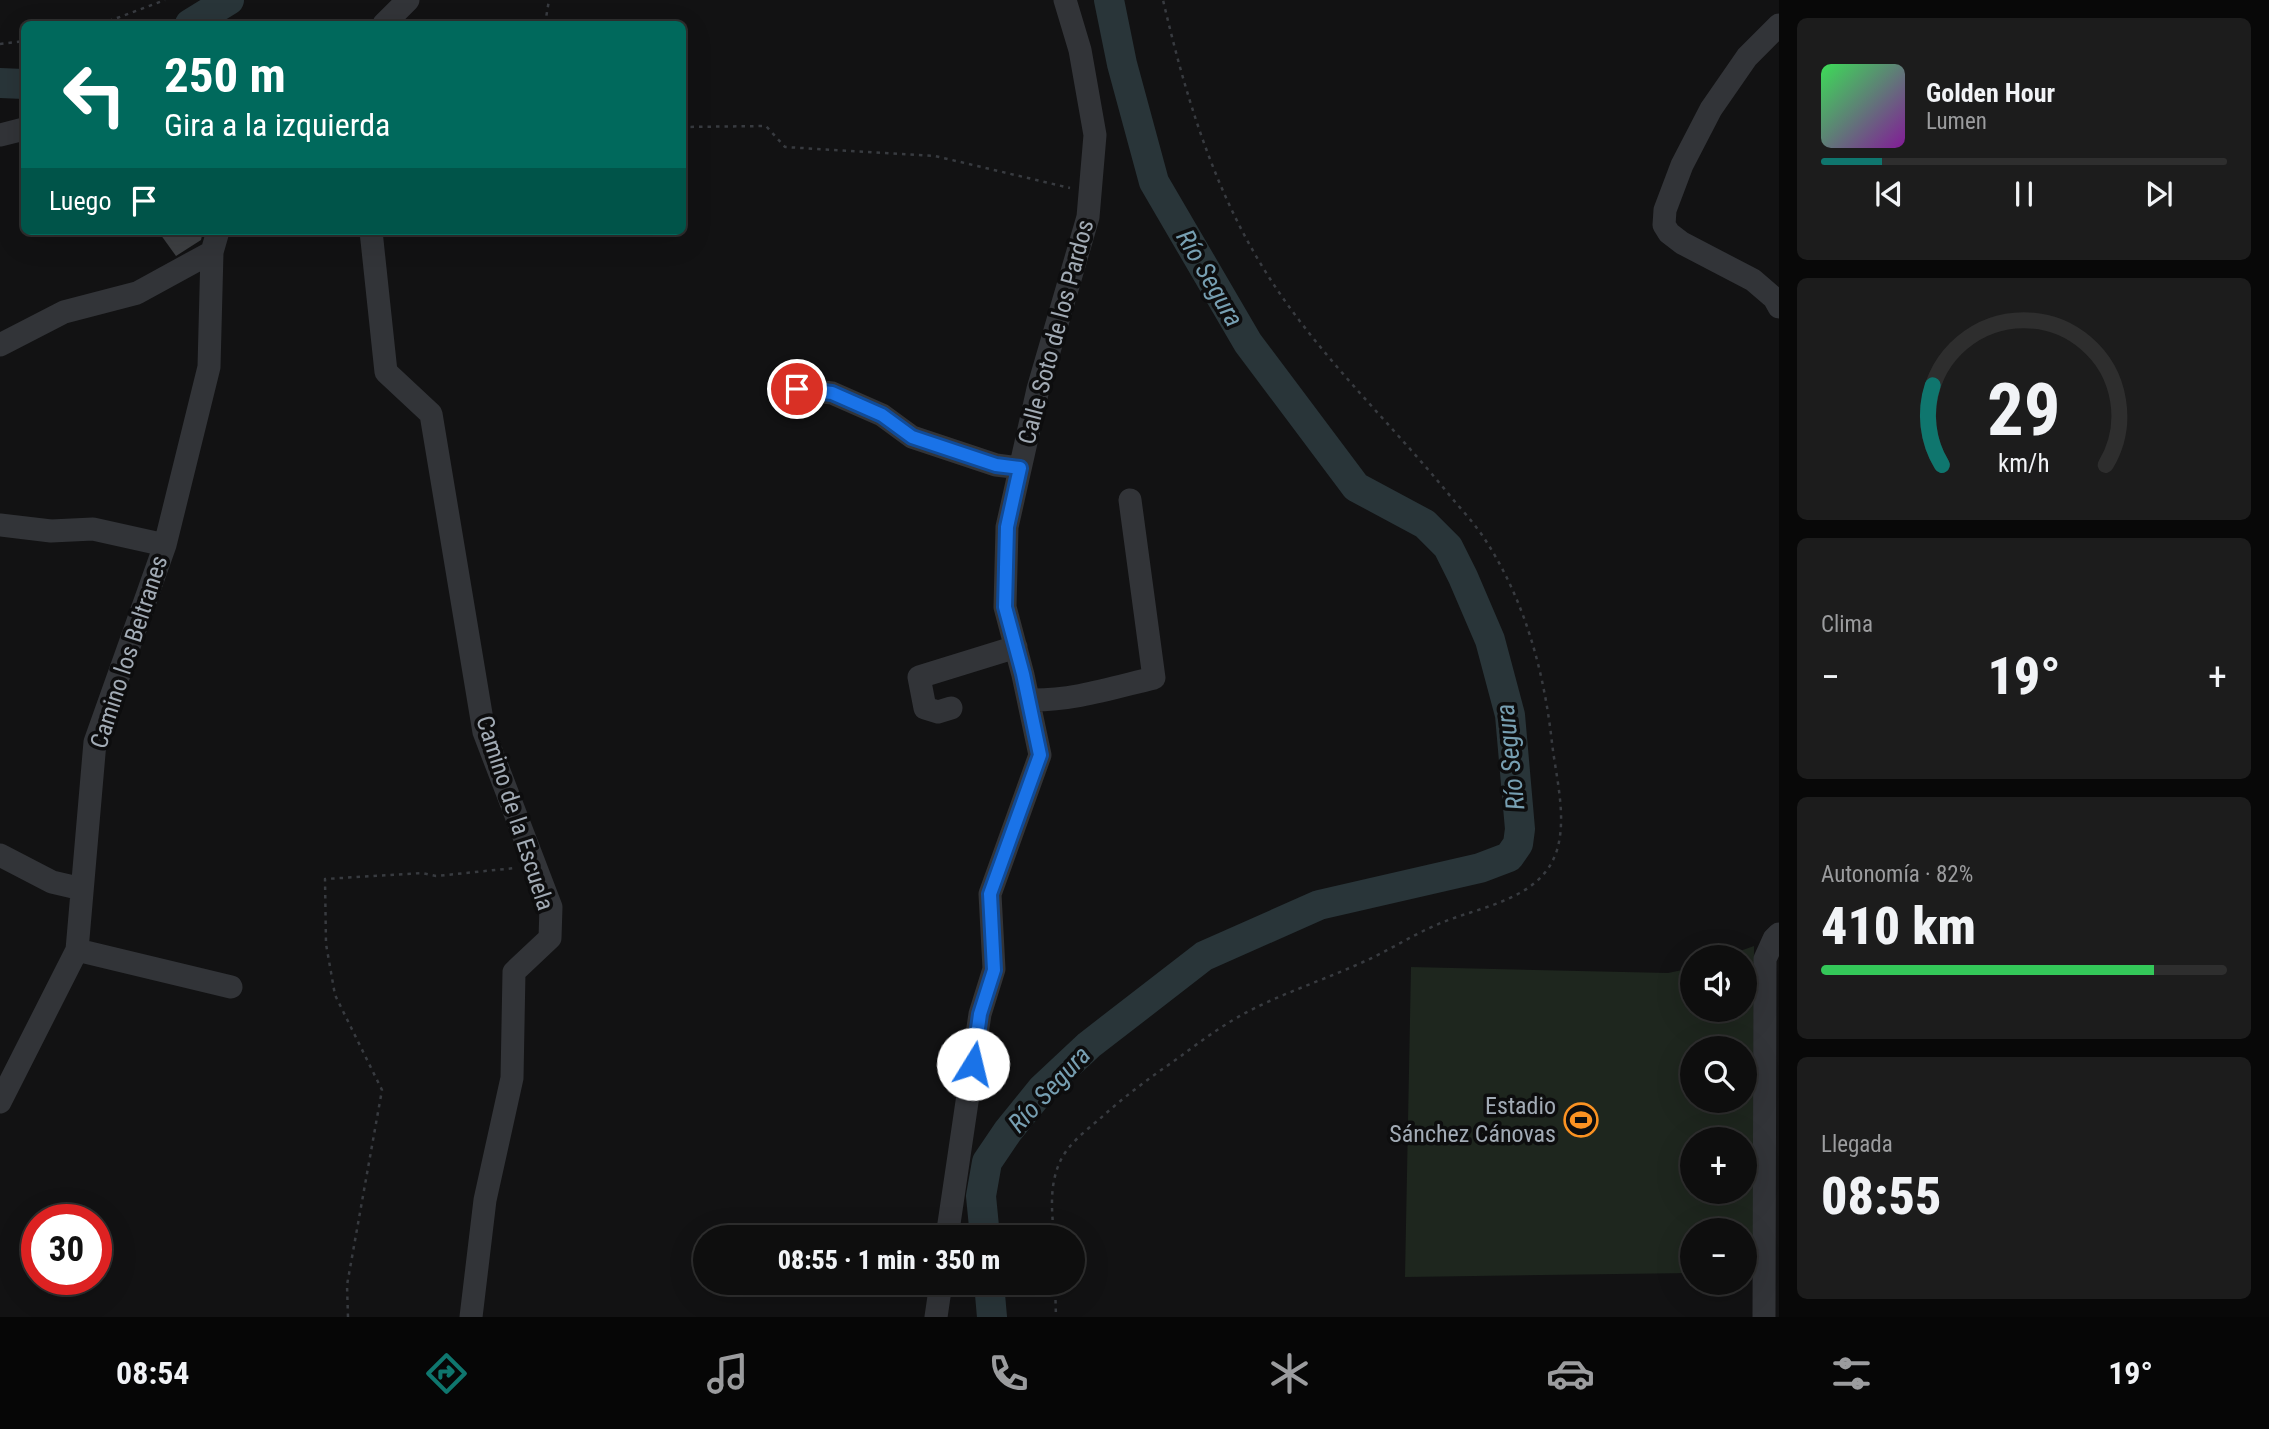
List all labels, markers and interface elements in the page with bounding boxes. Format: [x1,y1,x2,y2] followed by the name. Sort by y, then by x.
[164,47,286,104] text: 250 m
[49,49,140,140] icon: left
[1926,78,2055,108] text: Golden Hour
[164,106,390,144] text: Gira a la izquierda
[1926,108,1987,135] text: Lumen
[1870,175,1908,213] icon: previous
[2005,175,2043,213] icon: pause
[2140,175,2178,213] icon: next
[125,182,163,220] icon: arrive
[49,186,111,216] text: Luego
[1013,217,1099,447] street label: Calle Soto de los Pardos
[1170,224,1250,332] water label: Río Segura
[767,359,827,419] pin
[1987,367,2061,453] text: 29
[778,370,816,408] icon: arrive
[1998,448,2050,477] text: km/h
[85,552,173,752] street label: Camino los Beltranes
[1821,611,1873,638] text: Clima
[1987,646,2061,707] text: 19°
[1821,655,1840,699] text: −
[2208,655,2227,699] text: +
[1490,702,1530,812] water label: Río Segura
[470,712,560,914] street label: Camino de la Escuela
[1821,861,1973,888] text: Autonomía · 82%
[1821,896,1976,957] text: 410 km
[1680,945,1757,1295] map controls
[1680,945,1757,1022] button: sound
[936,1027,1010,1101] position arrow
[1680,1036,1757,1113] button: search
[1002,1040,1096,1138] water label: Río Segura
[1389,1092,1556,1148] place label: Estadio Sánchez Cánovas
[1562,1101,1600,1139] sports icon: Estadio Sánchez Cánovas
[1680,1127,1757,1204] button: +
[1821,1131,1893,1158] text: Llegada
[1821,1166,1941,1227] text: 08:55
[21,1204,112,1295] speed limit sign: 30
[1680,1218,1757,1295] button: −
[778,1245,1000,1275] text: 08:55 · 1 min · 350 m
[422,1349,471,1398] icon: directions
[703,1349,752,1398] icon: music
[984,1349,1033,1398] icon: phone
[1265,1349,1314,1398] icon: climate
[1546,1349,1595,1398] icon: car
[1827,1349,1876,1398] icon: filters
[116,1354,189,1392] text: 08:54
[2108,1354,2153,1392] text: 19°

